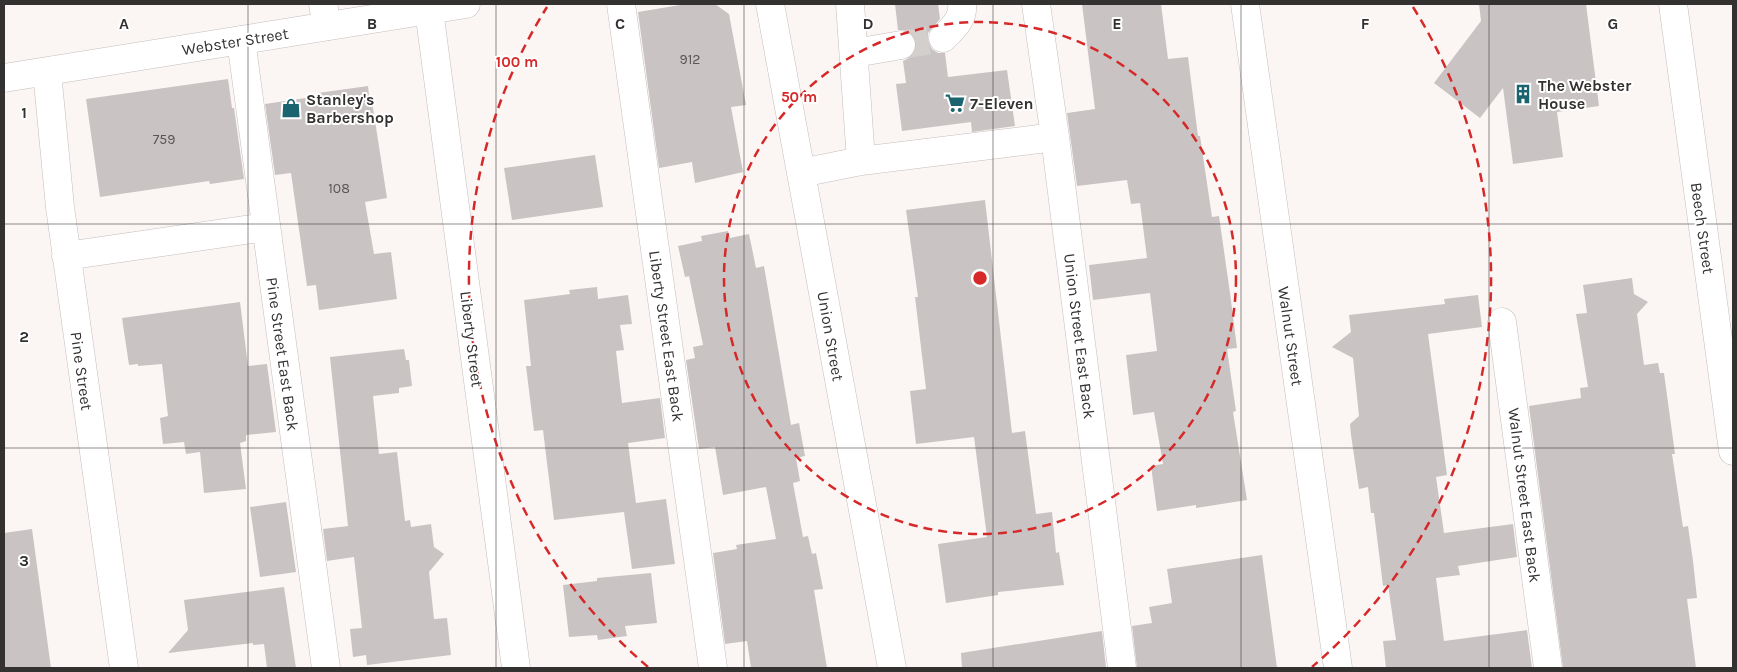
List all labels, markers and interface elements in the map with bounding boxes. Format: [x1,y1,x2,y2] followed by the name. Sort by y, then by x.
[119,14,129,33] text: A
[367,14,377,33] text: B
[615,14,625,33] text: C
[863,14,874,33] text: D
[1112,14,1122,33] text: E
[1361,14,1370,33] text: F
[1608,14,1618,33] text: G
[180,24,290,59] street label: Webster Street
[680,51,700,68] house number: 912
[496,53,538,71] text: 100 m
[1538,76,1632,113] place label: The Webster House
[1512,83,1534,105] building icon: The Webster House
[781,88,817,106] text: 50 m
[306,90,394,127] place label: Stanley's Barbershop
[944,92,966,114] supermarket icon: 7-Eleven
[970,94,1033,113] place label: 7-Eleven
[280,97,302,119] shop icon: Stanley's Barbershop
[21,103,27,122] text: 1
[153,131,175,148] house number: 759
[328,180,350,197] house number: 108
[1687,181,1718,275] street label: Beech Street
[645,249,688,423] street label: Liberty Street East Back
[1060,252,1099,420] street label: Union Street East Back
[971,269,989,287] centre of rings
[262,276,303,432] street label: Pine Street East Back
[1274,285,1307,387] street label: Walnut Street
[456,290,487,388] street label: Liberty Street
[813,290,848,383] street label: Union Street
[19,327,29,346] text: 2
[67,331,96,412] street label: Pine Street
[1504,407,1545,584] street label: Walnut Street East Back
[19,551,29,570] text: 3

